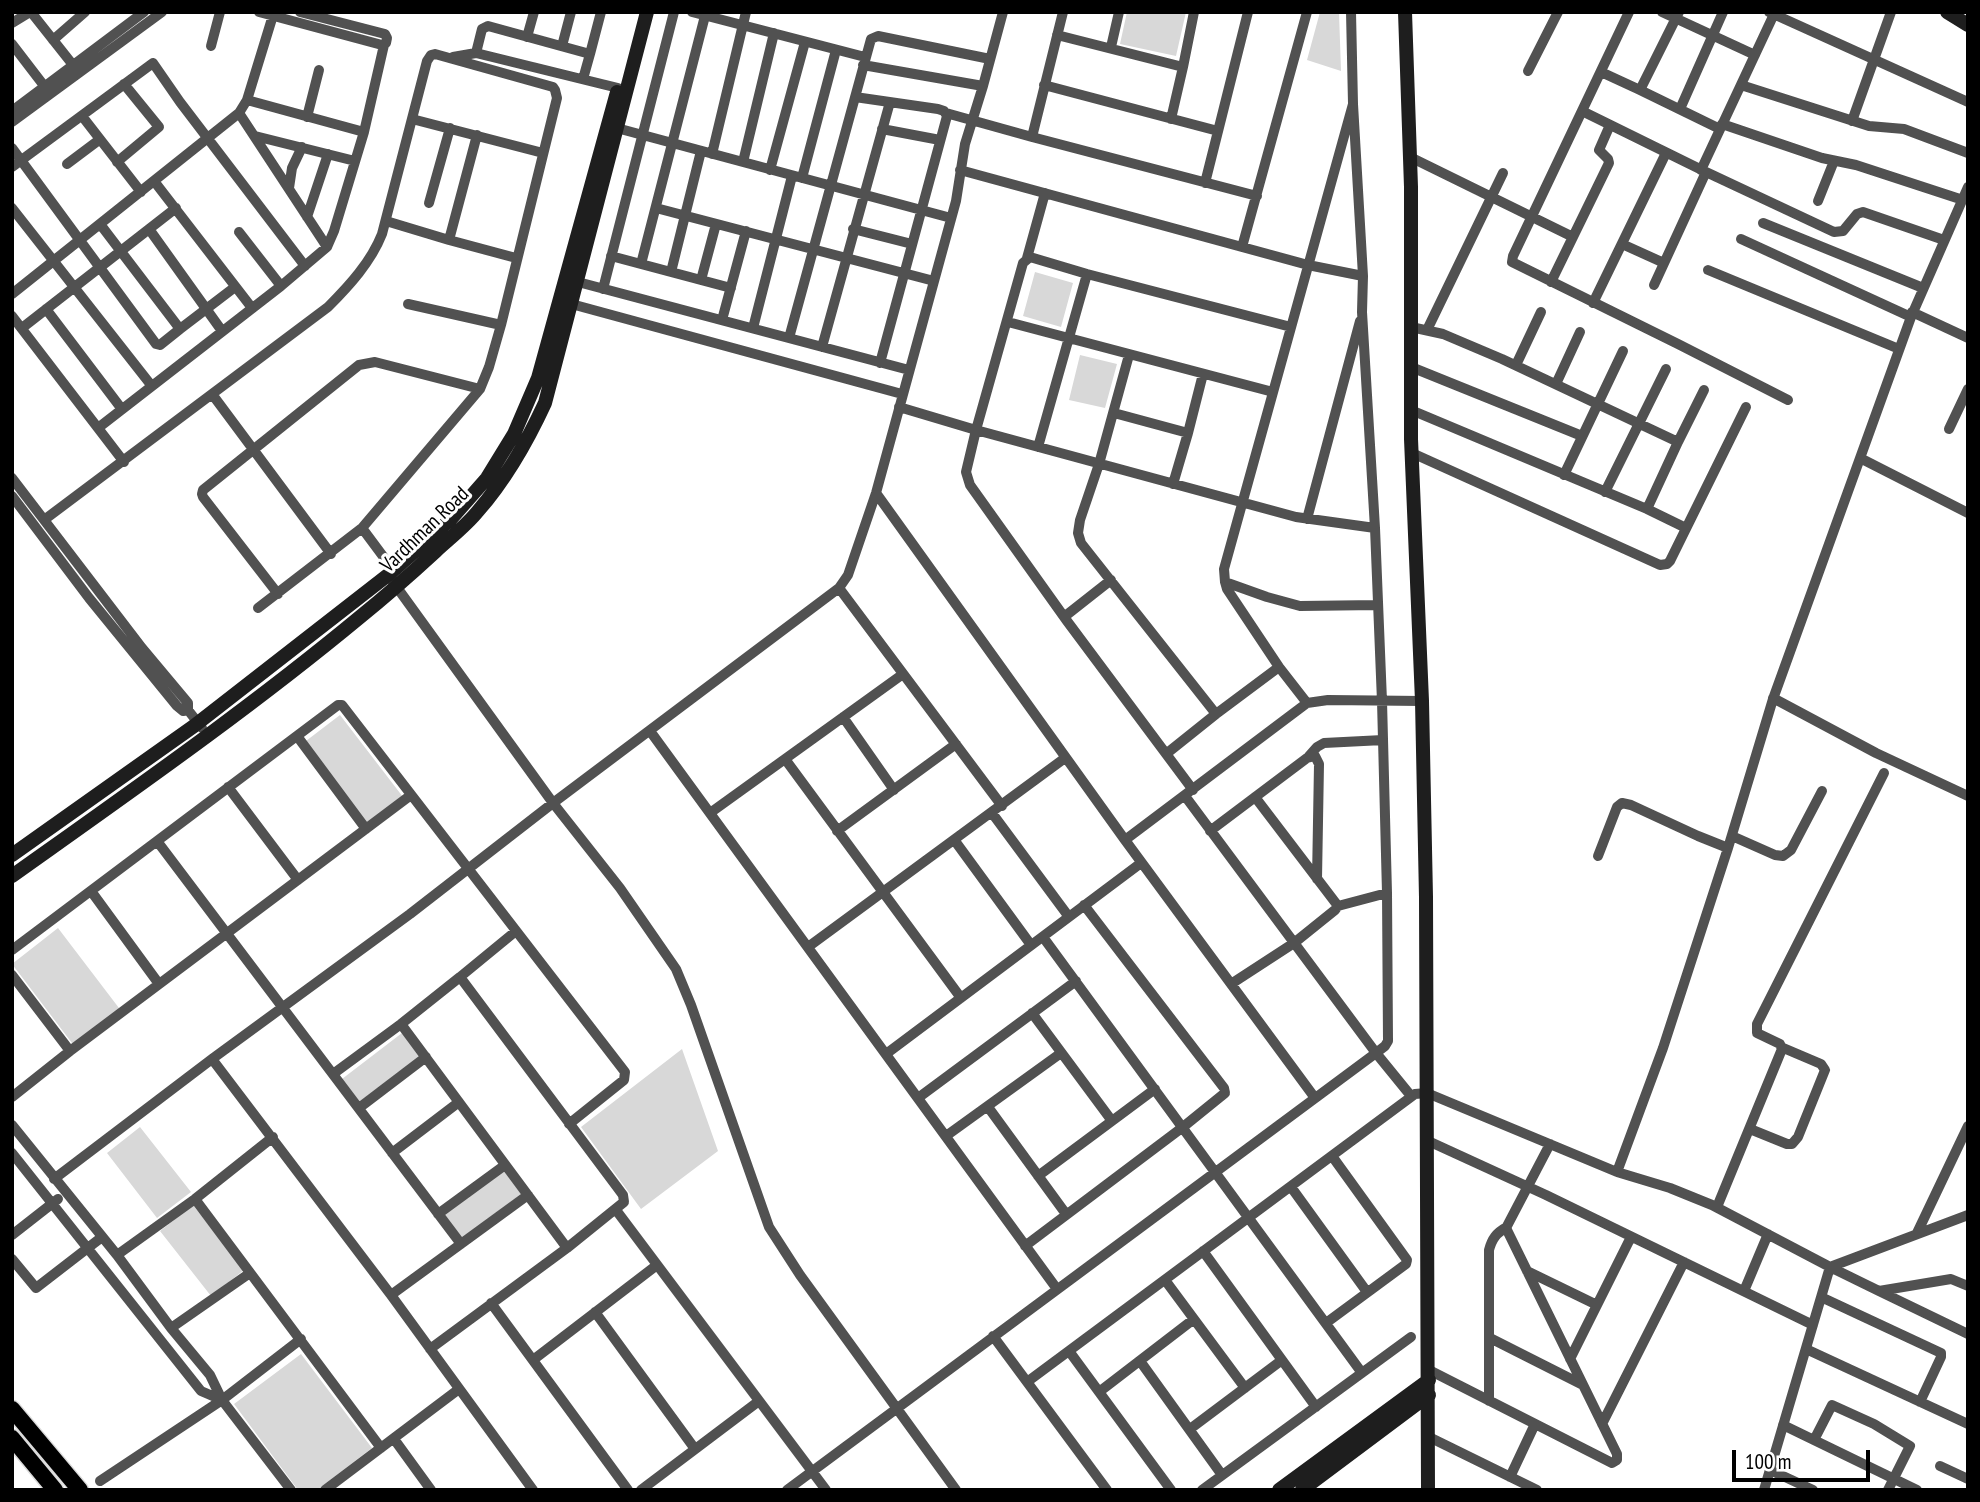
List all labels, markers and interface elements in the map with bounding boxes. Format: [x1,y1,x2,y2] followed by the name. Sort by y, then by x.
[376,482,474,578] street label: Vardhman Road
[1735,1436,1873,1480] scale bar
[1745,1448,1791,1475] text: 100 m

